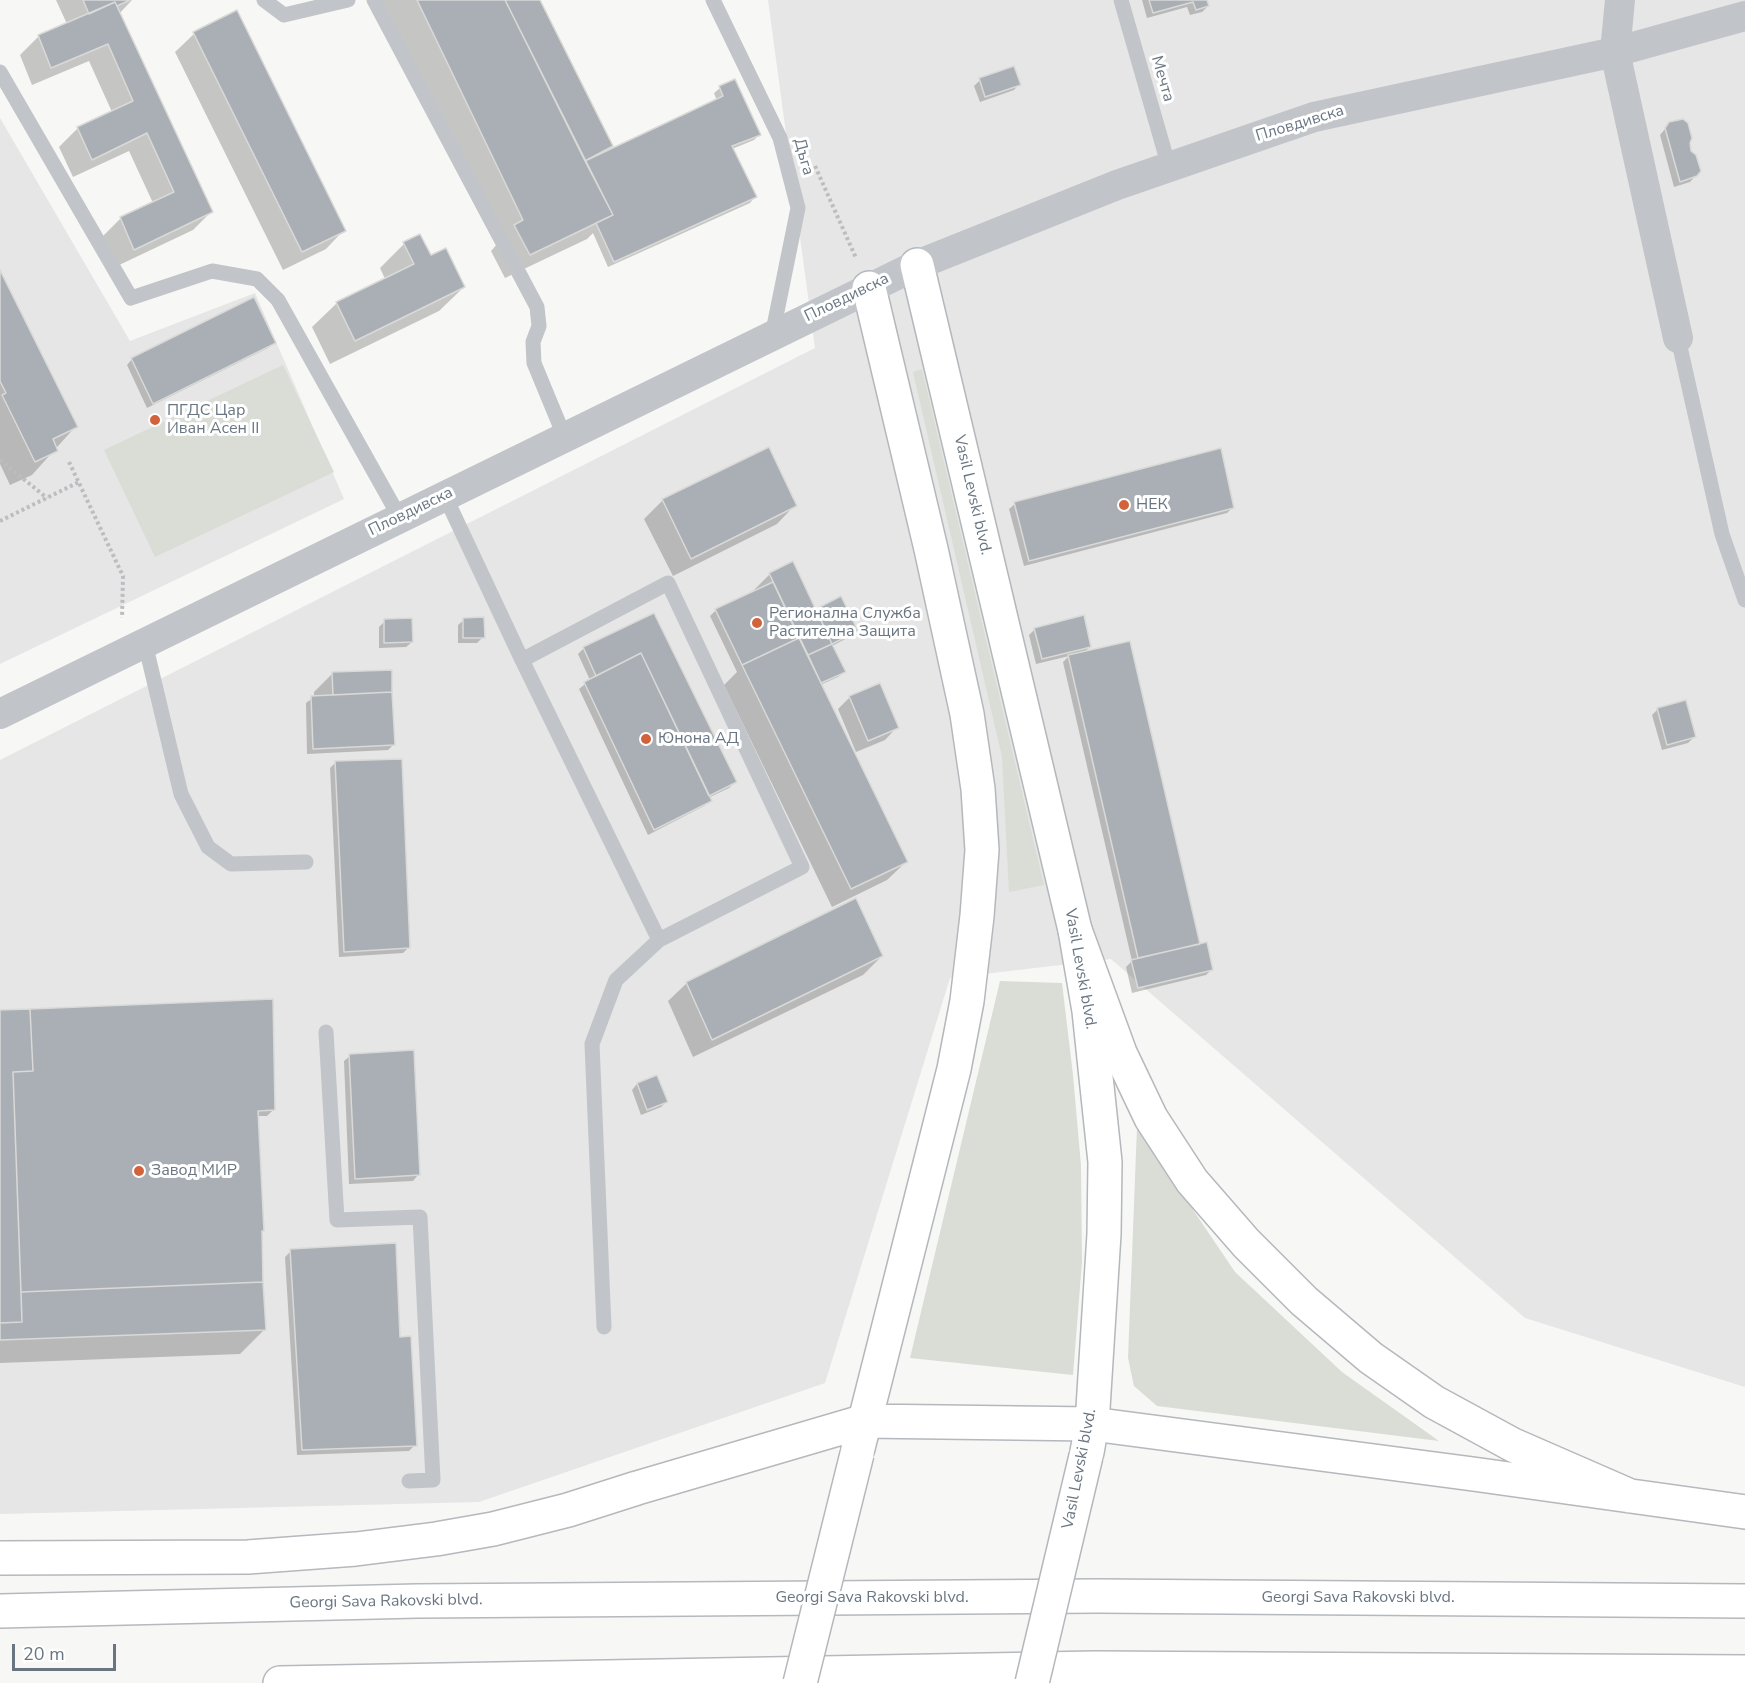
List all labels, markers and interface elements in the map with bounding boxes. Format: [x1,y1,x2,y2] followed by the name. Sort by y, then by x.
[1146,54,1178,104] street label: Мечта
[1253,101,1347,147] street label: Пловдивска
[789,136,817,178] street label: Дъга
[802,269,892,327] street label: Пловдивска
[167,401,259,439] place label: ПГДС Цар Иван Асен II
[148,413,162,427] marker: ПГДС Цар Иван Асен II
[949,433,995,557] street label: Vasil Levski blvd.
[366,483,456,541] street label: Пловдивска
[1136,495,1168,515] place label: НЕК
[1117,498,1131,512] marker: НЕК
[769,604,921,642] place label: Регионална Служба Растителна Защита
[750,616,764,630] marker: Регионална Служба Растителна Защита
[658,729,739,749] place label: Юнона АД
[639,732,653,746] marker: Юнона АД
[1060,907,1100,1031] street label: Vasil Levski blvd.
[151,1161,237,1181] place label: Завод МИР
[132,1164,146,1178] marker: Завод МИР
[1059,1407,1101,1531] street label: Vasil Levski blvd.
[775,1588,969,1608] street label: Georgi Sava Rakovski blvd.
[1261,1588,1455,1608] street label: Georgi Sava Rakovski blvd.
[289,1591,483,1613] street label: Georgi Sava Rakovski blvd.
[15,1632,118,1670] scale bar
[23,1642,65,1666] text: 20 m

